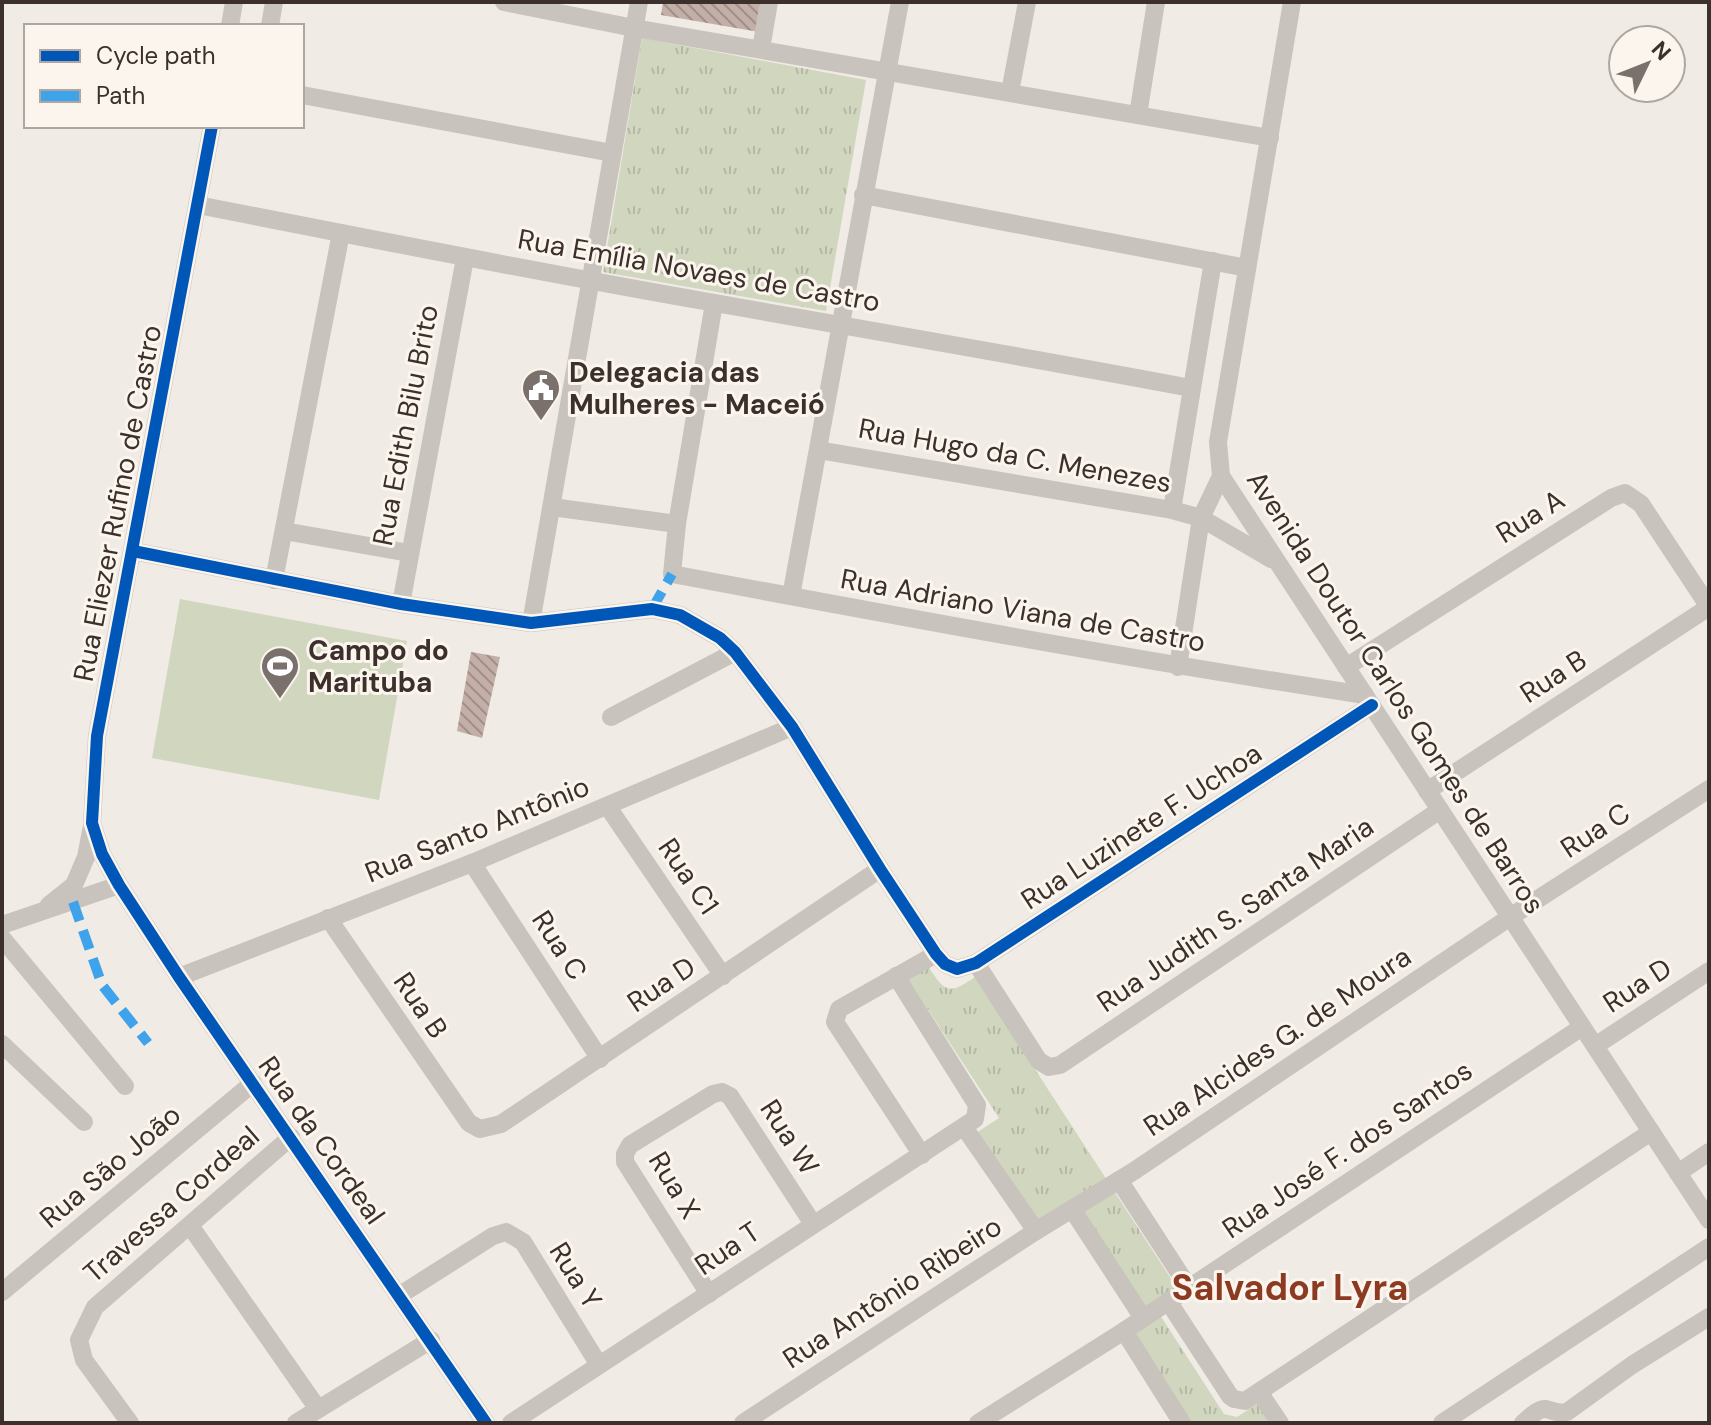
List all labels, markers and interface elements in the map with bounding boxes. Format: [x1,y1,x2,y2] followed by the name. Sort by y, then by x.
[24,24,304,128] legend
[1607,24,1687,104] north arrow
[1645,35,1677,66] text: N
[96,40,215,71] text: Cycle path
[96,80,145,111] text: Path
[515,220,883,321] street label: Rua Emília Novaes de Castro
[364,302,447,549] street label: Rua Edith Bilu Brito
[65,322,170,684] street label: Rua Eliezer Rufino de Castro
[569,354,825,423] place label: Delegacia das Mulheres - Maceió
[520,367,562,422] public building icon: Delegacia das Mulheres - Maceió
[856,410,1174,501] street label: Rua Hugo da C. Menezes
[1238,464,1553,921] street label: Avenida Doutor Carlos Gomes de Barros
[1489,481,1571,552] street label: Rua A
[838,560,1208,661] street label: Rua Adriano Viana de Castro
[308,632,449,701] place label: Campo do Marituba
[1513,641,1594,712] street label: Rua B
[259,645,301,700] sports icon: Campo do Marituba
[1014,735,1269,918] street label: Rua Luzinete F. Uchoa
[360,768,595,891] street label: Rua Santo Antônio
[1554,794,1637,866] street label: Rua C
[1090,808,1381,1021] street label: Rua Judith S. Santa Maria
[650,831,727,922] street label: Rua C1
[524,904,596,987] street label: Rua C
[1136,938,1418,1145] street label: Rua Alcides G. de Moura
[620,948,703,1021] street label: Rua D
[1596,950,1679,1021] street label: Rua D
[385,965,456,1046] street label: Rua B
[250,1049,393,1232] street label: Rua da Cordeal
[1215,1052,1480,1247] street label: Rua José F. dos Santos
[752,1093,828,1182] street label: Rua W
[32,1096,189,1236] street label: Rua São João
[76,1118,267,1291] street label: Travessa Cordeal
[640,1145,709,1226] street label: Rua X
[776,1208,1009,1377] street label: Rua Antônio Ribeiro
[687,1213,767,1284] street label: Rua T
[541,1235,610,1315] street label: Rua Y
[1172,1264,1408,1311] district label: Salvador Lyra

